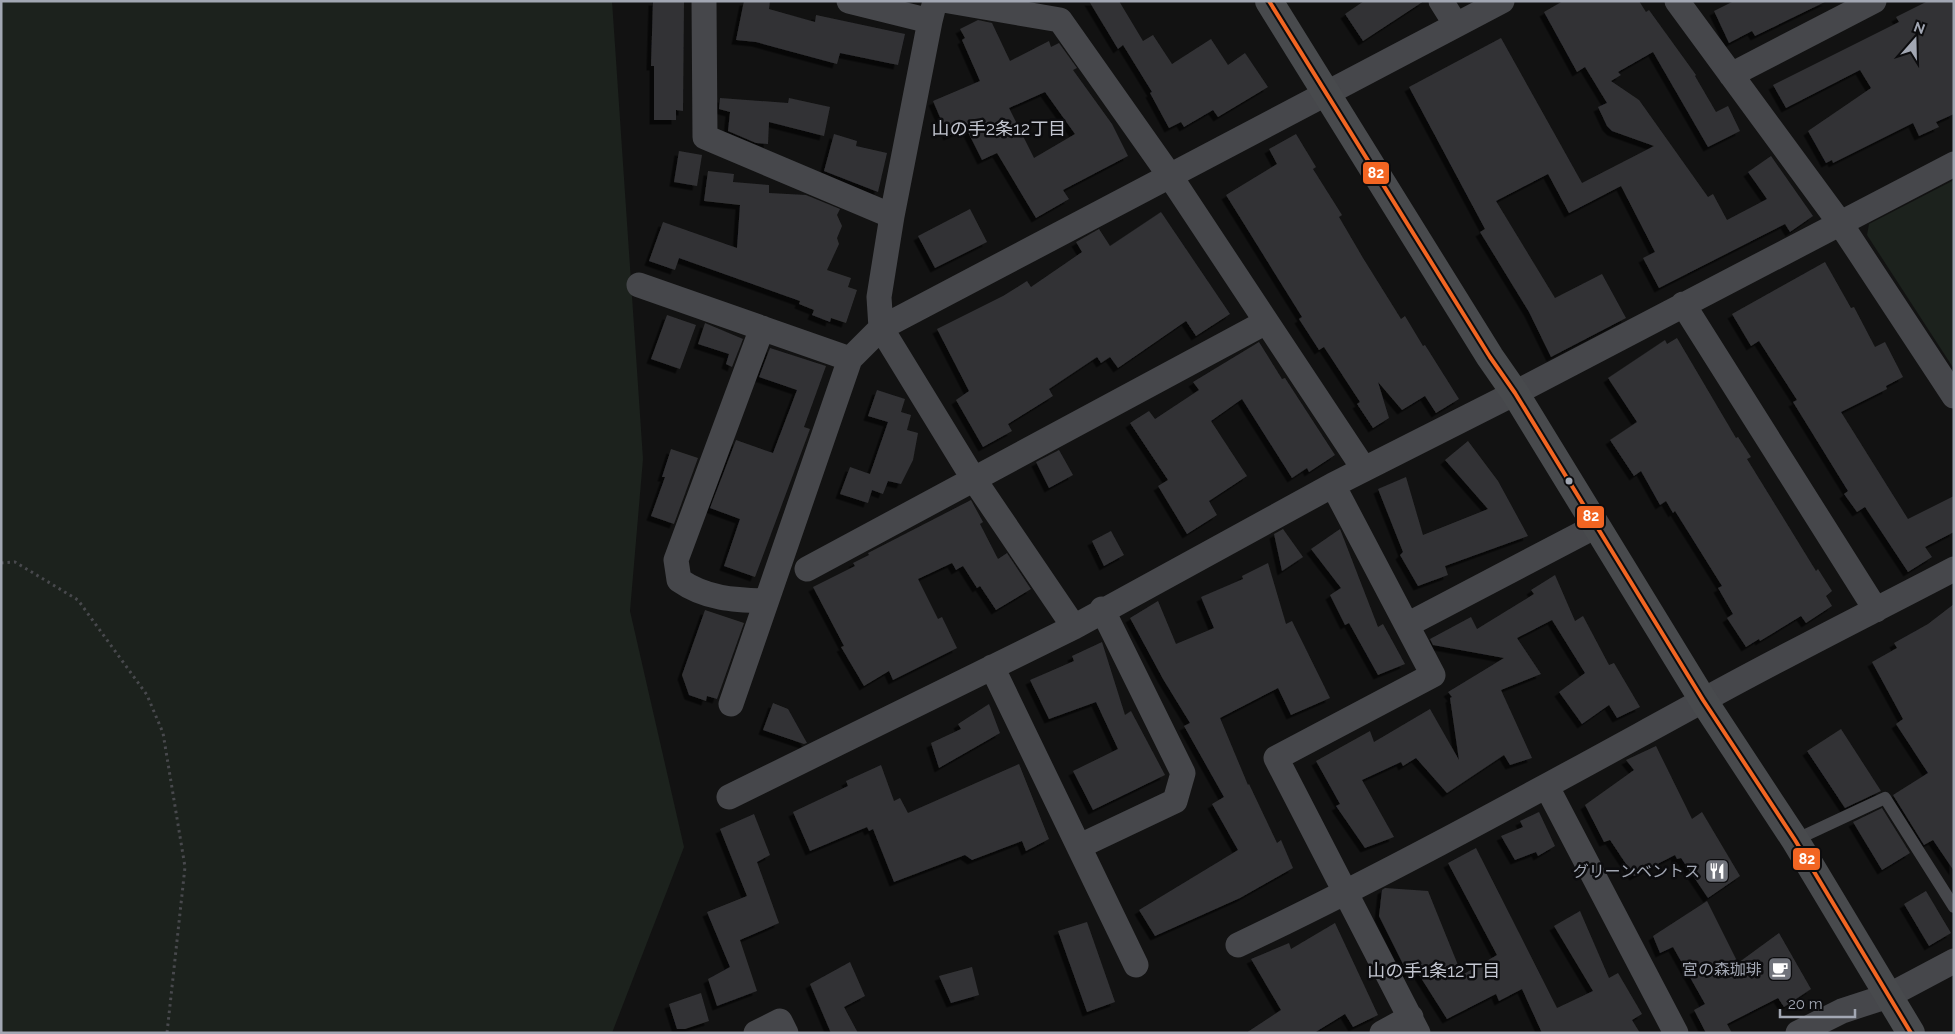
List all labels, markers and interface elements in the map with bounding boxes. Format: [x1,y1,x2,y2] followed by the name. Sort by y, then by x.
[1890,15,1940,65] north arrow
[1912,18,1927,37] text: N
[932,118,1066,139] district label: 山の手2条12丁目
[1362,161,1390,185] line badge: 82
[1368,165,1384,181] text: 82
[1564,476,1574,486] unlabelled marker
[1576,505,1605,529] line badge: 82
[1583,508,1599,524] text: 82
[1792,847,1821,871] line badge: 82
[1799,851,1815,867] text: 82
[1704,858,1730,884] restaurant icon: グリーンベントス
[1573,862,1700,881] place label: グリーンベントス
[1767,956,1793,982] cafe icon: 宮の森珈琲
[1368,960,1500,981] district label: 山の手1条12丁目
[1682,960,1762,979] place label: 宮の森珈琲
[1780,986,1855,1018] scale bar
[1788,995,1823,1013] text: 20 m

